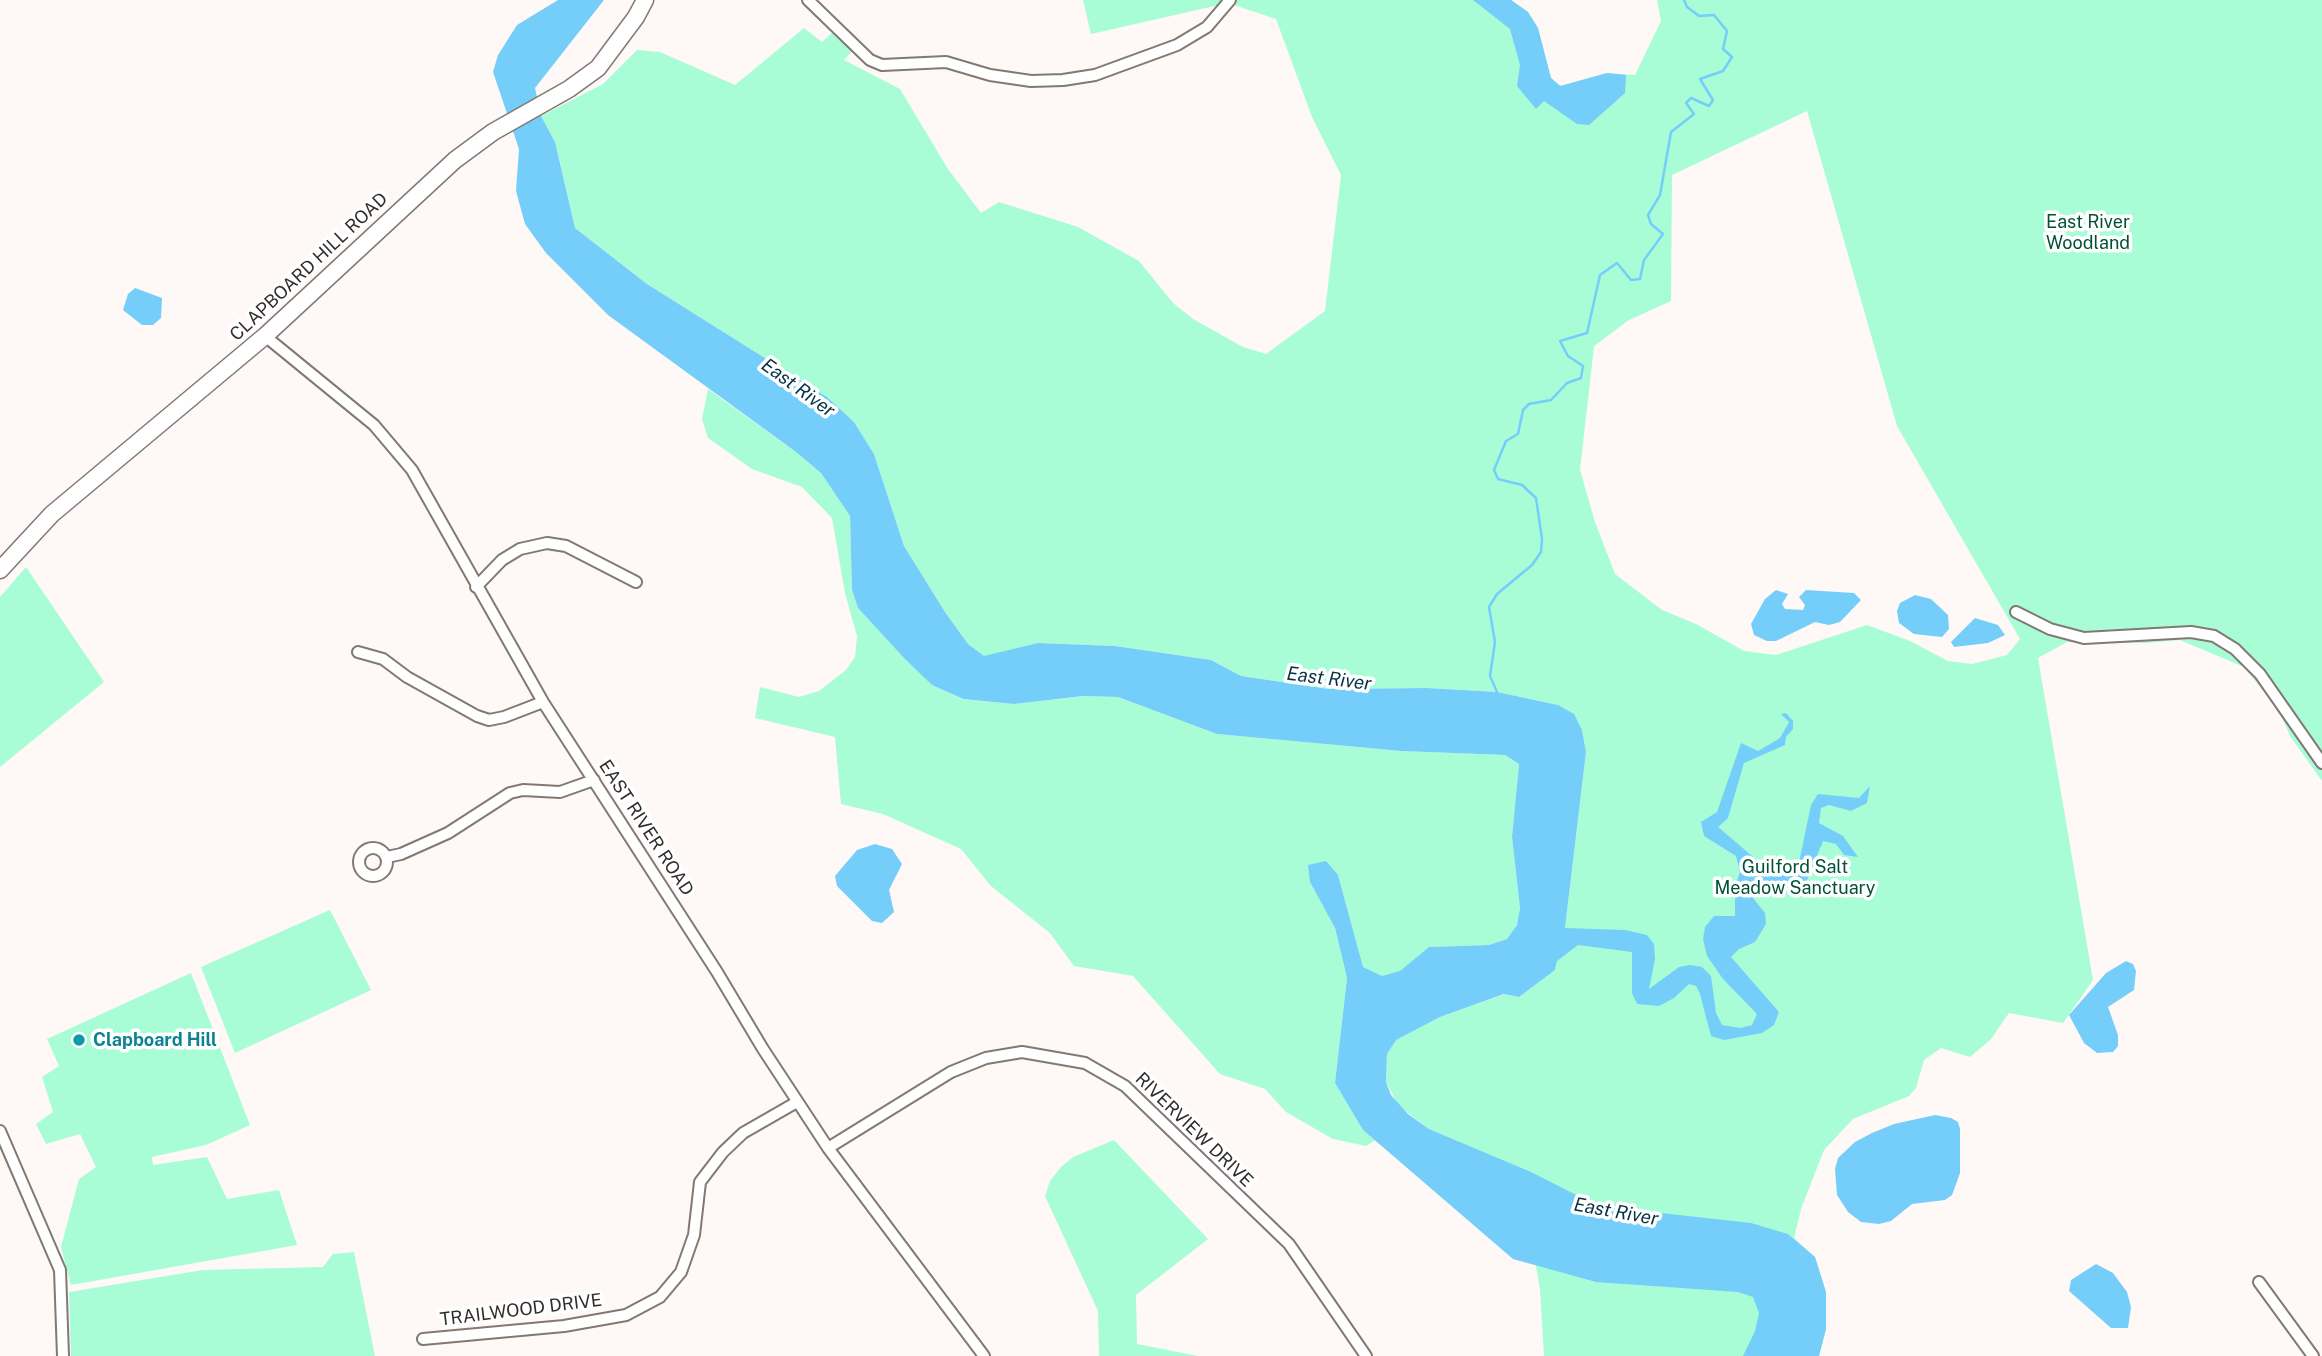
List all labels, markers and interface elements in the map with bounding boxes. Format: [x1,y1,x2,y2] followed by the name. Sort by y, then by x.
[226,188,392,346] street label: CLAPBOARD HILL ROAD
[2046,211,2130,254] park label: East River Woodland
[757,354,839,422] water label: East River
[1285,662,1373,696] water label: East River
[594,756,698,900] street label: EAST RIVER ROAD
[1715,856,1875,898] park label: Guilford Salt Meadow Sanctuary
[93,1029,217,1051] place label: Clapboard Hill
[71,1032,87,1048] marker: Clapboard Hill
[1131,1068,1257,1192] street label: RIVERVIEW DRIVE
[1572,1193,1660,1231] water label: East River
[439,1289,603,1331] street label: TRAILWOOD DRIVE

